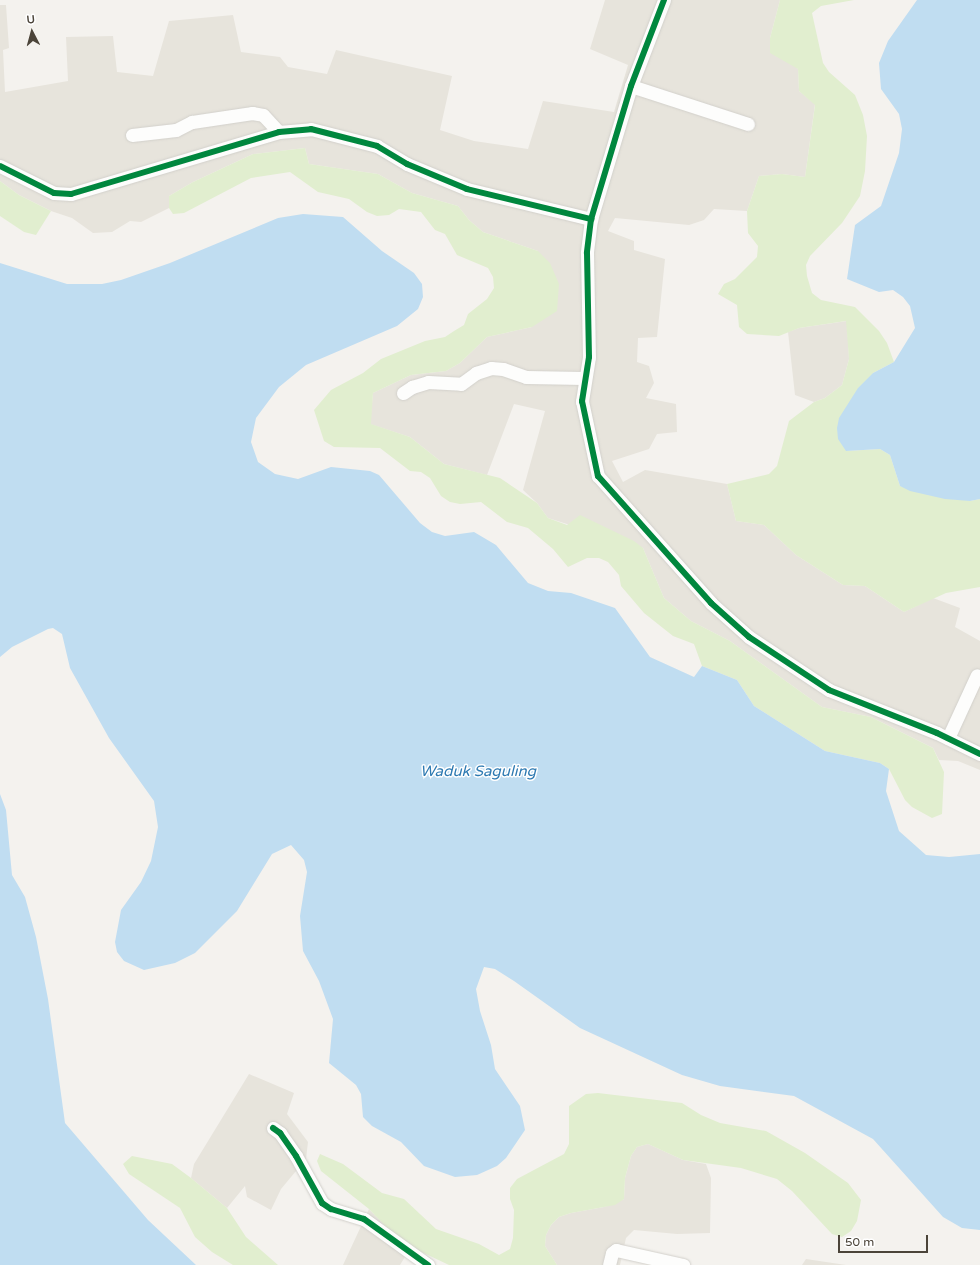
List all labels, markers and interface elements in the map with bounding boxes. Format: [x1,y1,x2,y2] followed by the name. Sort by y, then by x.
[12,12,52,52] north arrow
[26,13,36,26] text: U
[420,763,536,781] water label: Waduk Saguling
[840,1227,930,1253] scale bar
[845,1235,874,1249] text: 50 m

